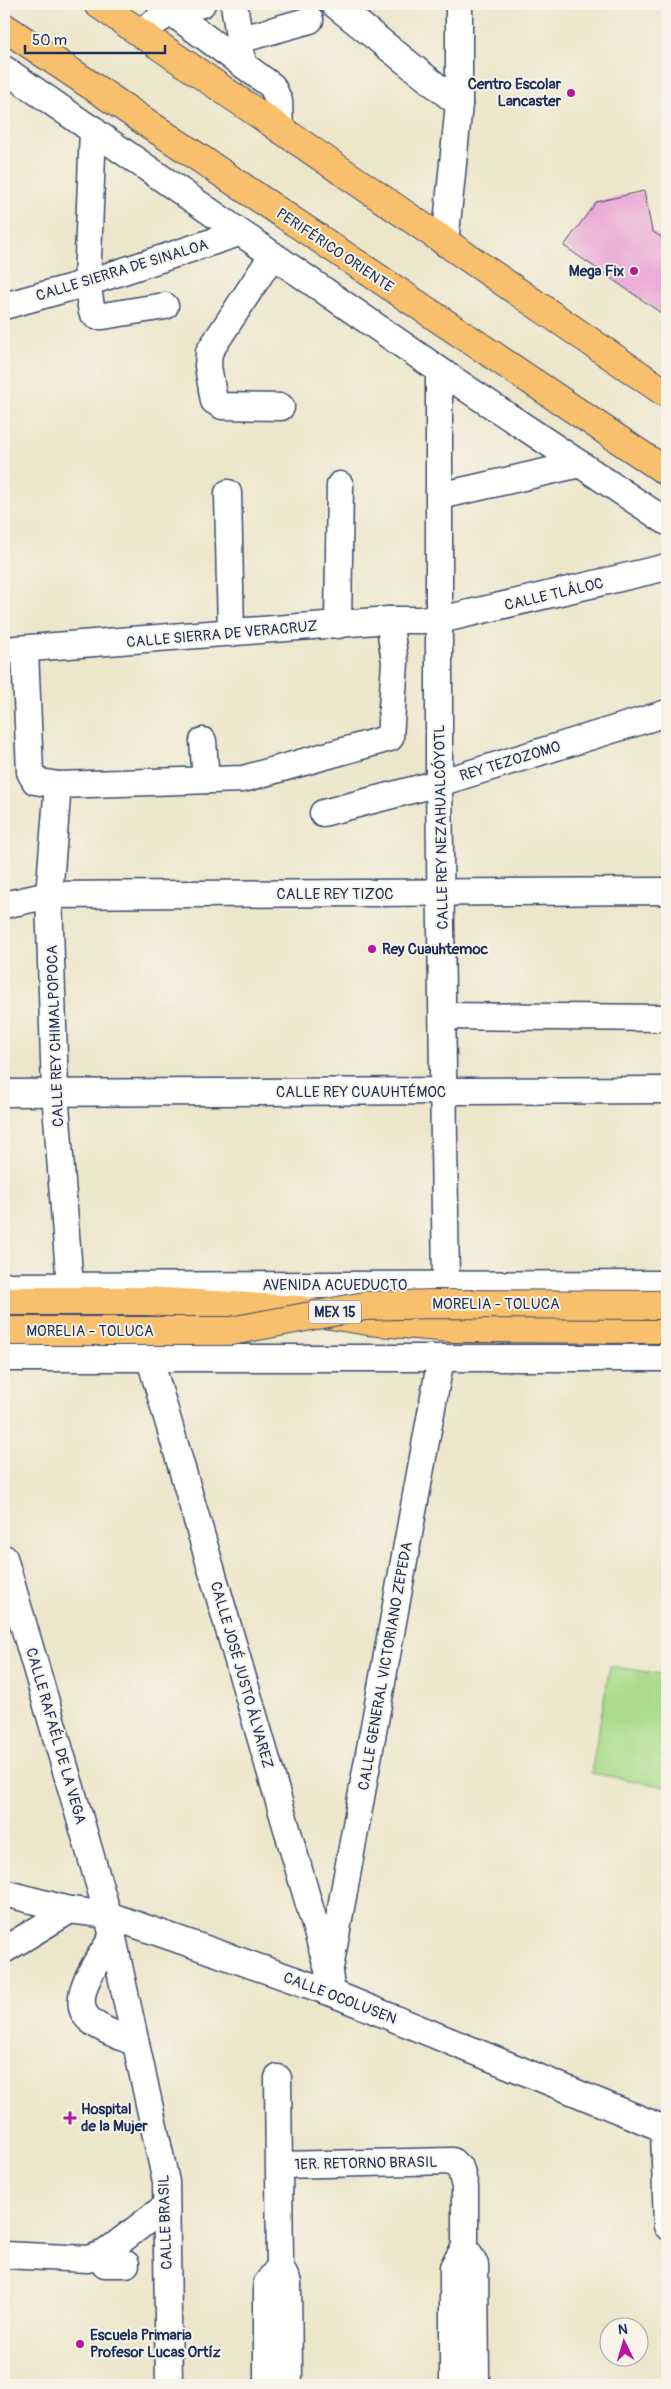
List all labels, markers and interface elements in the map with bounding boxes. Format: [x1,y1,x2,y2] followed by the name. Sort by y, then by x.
[25,22,165,54] scale bar
[32,31,67,50] text: 50 m
[468,75,562,111] place label: Centro Escolar Lancaster
[565,87,577,99] marker: Centro Escolar Lancaster
[272,204,397,297] street label: PERIFÉRICO ORIENTE
[34,235,211,306] street label: CALLE SIERRA DE SINALOA
[569,262,624,281] place label: Mega Fix
[628,265,640,277] marker: Mega Fix
[503,574,606,615] street label: CALLE TLÁLOC
[126,617,318,652] street label: CALLE SIERRA DE VERACRUZ
[430,724,453,930] street label: CALLE REY NEZAHUALCÓYOTL
[457,737,563,786] street label: REY TEZOZOMO
[277,885,394,904] street label: CALLE REY TIZOC
[382,940,488,959] place label: Rey Cuauhtemoc
[366,943,378,955] marker: Rey Cuauhtemoc
[43,944,68,1127] street label: CALLE REY CHIMALPOPOCA
[276,1083,446,1102] street label: CALLE REY CUAUHTÉMOC
[263,1276,407,1295] street label: AVENIDA ACUEDUCTO
[432,1295,560,1314] street label: MORELIA - TOLUCA
[309,1300,361,1324] road number: MEX 15
[26,1322,154,1341] street label: MORELIA - TOLUCA
[354,1540,417,1792] street label: CALLE GENERAL VICTORIANO ZEPEDA
[206,1579,277,1771] street label: CALLE JOSÉ JUSTO ÁLVAREZ
[21,1646,90,1827] street label: CALLE RAFAÉL DE LA VEGA
[280,1968,399,2029] street label: CALLE OCOLUSEN
[81,2100,148,2136] place label: Hospital de la Mujer
[63,2111,77,2125] marker: Hospital de la Mujer
[294,2153,438,2174] street label: 1ER. RETORNO BRASIL
[154,2174,177,2270] street label: CALLE BRASIL
[598,2316,648,2366] north arrow
[617,2321,628,2338] text: N
[90,2326,221,2362] place label: Escuela Primaria Profesor Lucas Ortíz
[74,2338,86,2350] marker: Escuela Primaria Profesor Lucas Ortíz

